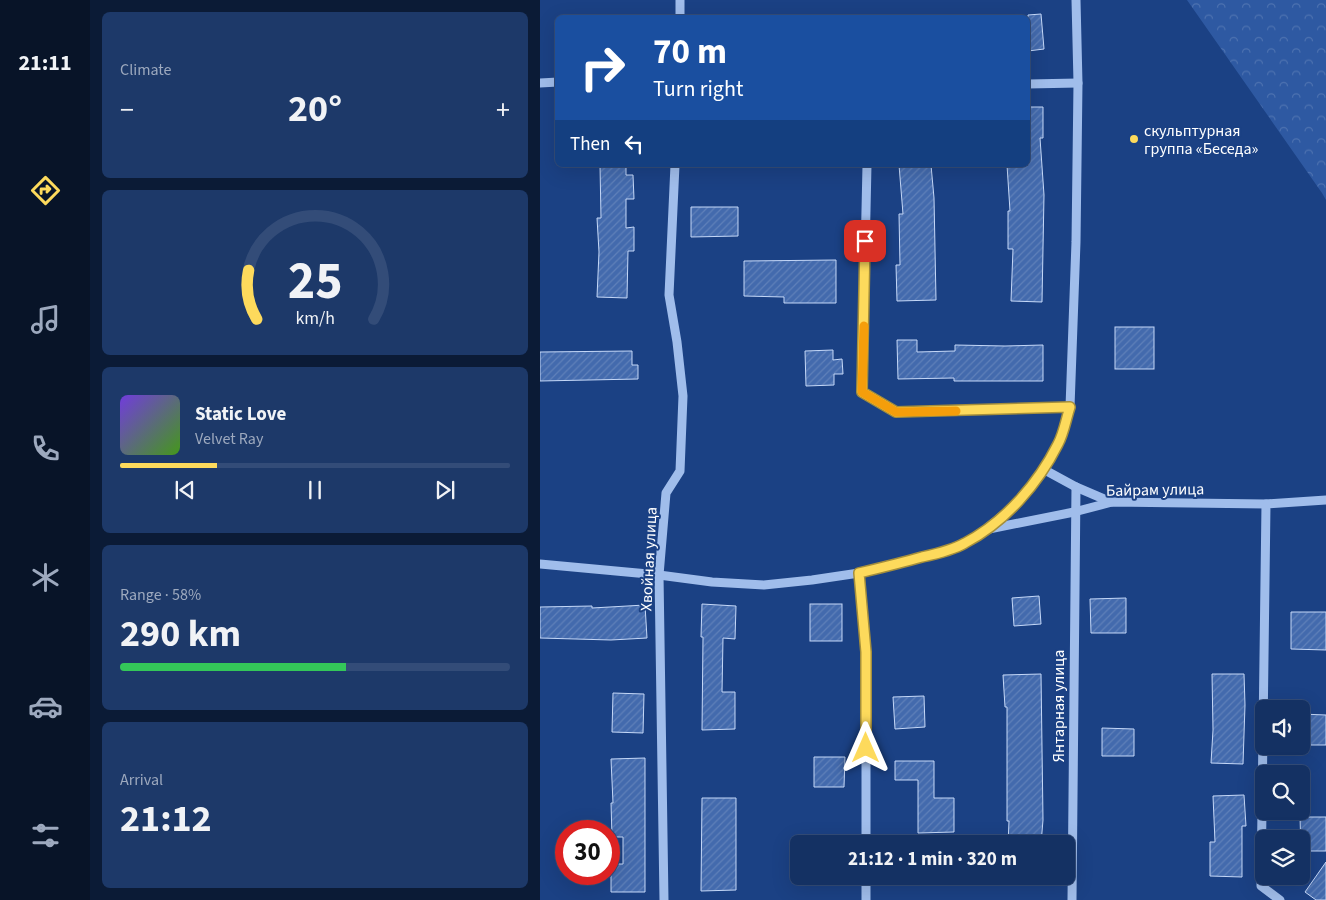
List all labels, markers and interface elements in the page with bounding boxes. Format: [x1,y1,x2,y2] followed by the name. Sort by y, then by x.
[653,27,727,77] text: 70 m
[570,35,635,100] icon: right
[18,47,72,79] text: 21:11
[120,59,171,81] text: Climate
[653,73,743,105] text: Turn right
[288,82,342,136] text: 20°
[120,90,134,130] text: −
[496,90,510,130] text: +
[1144,120,1258,160] place label: скульптурная группа «Беседа»
[620,130,648,158] icon: left
[570,131,610,158] text: Then
[1128,133,1140,145] marker: скульптурная группа «Беседа»
[28,173,63,208] icon: directions
[844,220,886,262] pin
[851,227,879,255] icon: arrive
[288,245,342,319] text: 25
[28,302,63,337] icon: music
[295,306,335,331] text: km/h
[195,401,286,428] text: Static Love
[195,428,263,450] text: Velvet Ray
[28,431,63,466] icon: phone
[171,476,199,504] icon: previous
[301,476,329,504] icon: pause
[431,476,459,504] icon: next
[1106,478,1204,502] street label: Байрам улица
[635,506,663,612] street label: Хвойная улица
[28,560,63,595] icon: climate
[120,584,201,606] text: Range · 58%
[120,607,241,661] text: 290 km
[1048,650,1070,762] street label: Янтарная улица
[28,689,63,724] icon: car
[1255,700,1310,885] map controls
[1255,700,1310,755] button: sound
[839,721,891,773] position arrow
[1255,765,1310,820] button: search
[120,769,163,791] text: Arrival
[120,792,212,846] text: 21:12
[28,818,63,853] icon: filters
[555,820,620,885] speed limit sign: 30
[1255,830,1310,885] button: layers
[848,846,1017,873] text: 21:12 · 1 min · 320 m

